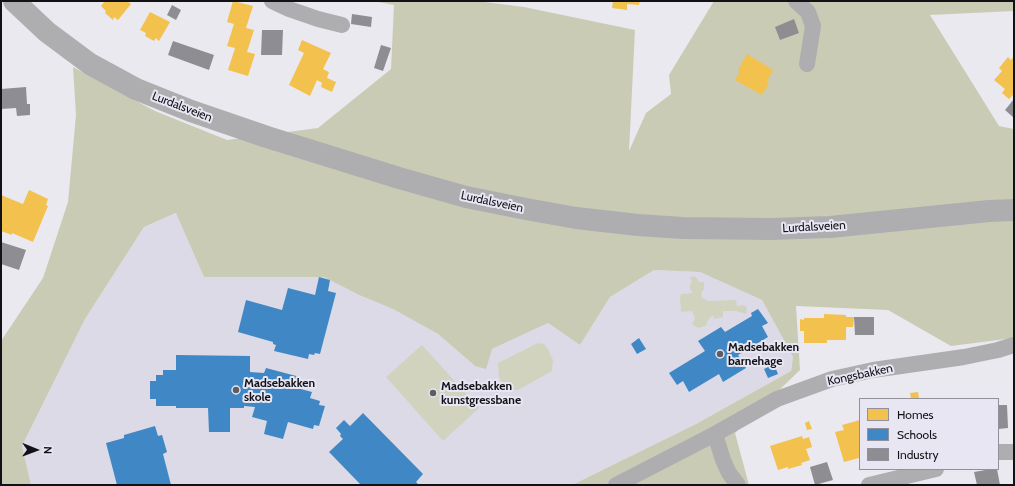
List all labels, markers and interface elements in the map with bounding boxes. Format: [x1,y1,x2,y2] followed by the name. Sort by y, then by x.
[150,89,214,125] street label: Lurdalsveien
[459,188,525,216] street label: Lurdalsveien
[782,218,846,236] street label: Lurdalsveien
[728,340,799,368] place label: Madsebakken barnehage
[715,349,725,359] marker: Madsebakken barnehage
[826,361,894,389] street label: Kongsbakken
[244,376,315,404] place label: Madsebakken skole
[441,379,521,407] place label: Madsebakken kunstgressbane
[231,385,241,395] marker: Madsebakken skole
[428,388,438,398] marker: Madsebakken kunstgressbane
[859,398,999,470] legend
[897,407,934,422] text: Homes
[897,427,937,442] text: Schools
[16,430,56,470] north arrow
[41,446,55,454] text: N
[897,447,938,462] text: Industry

